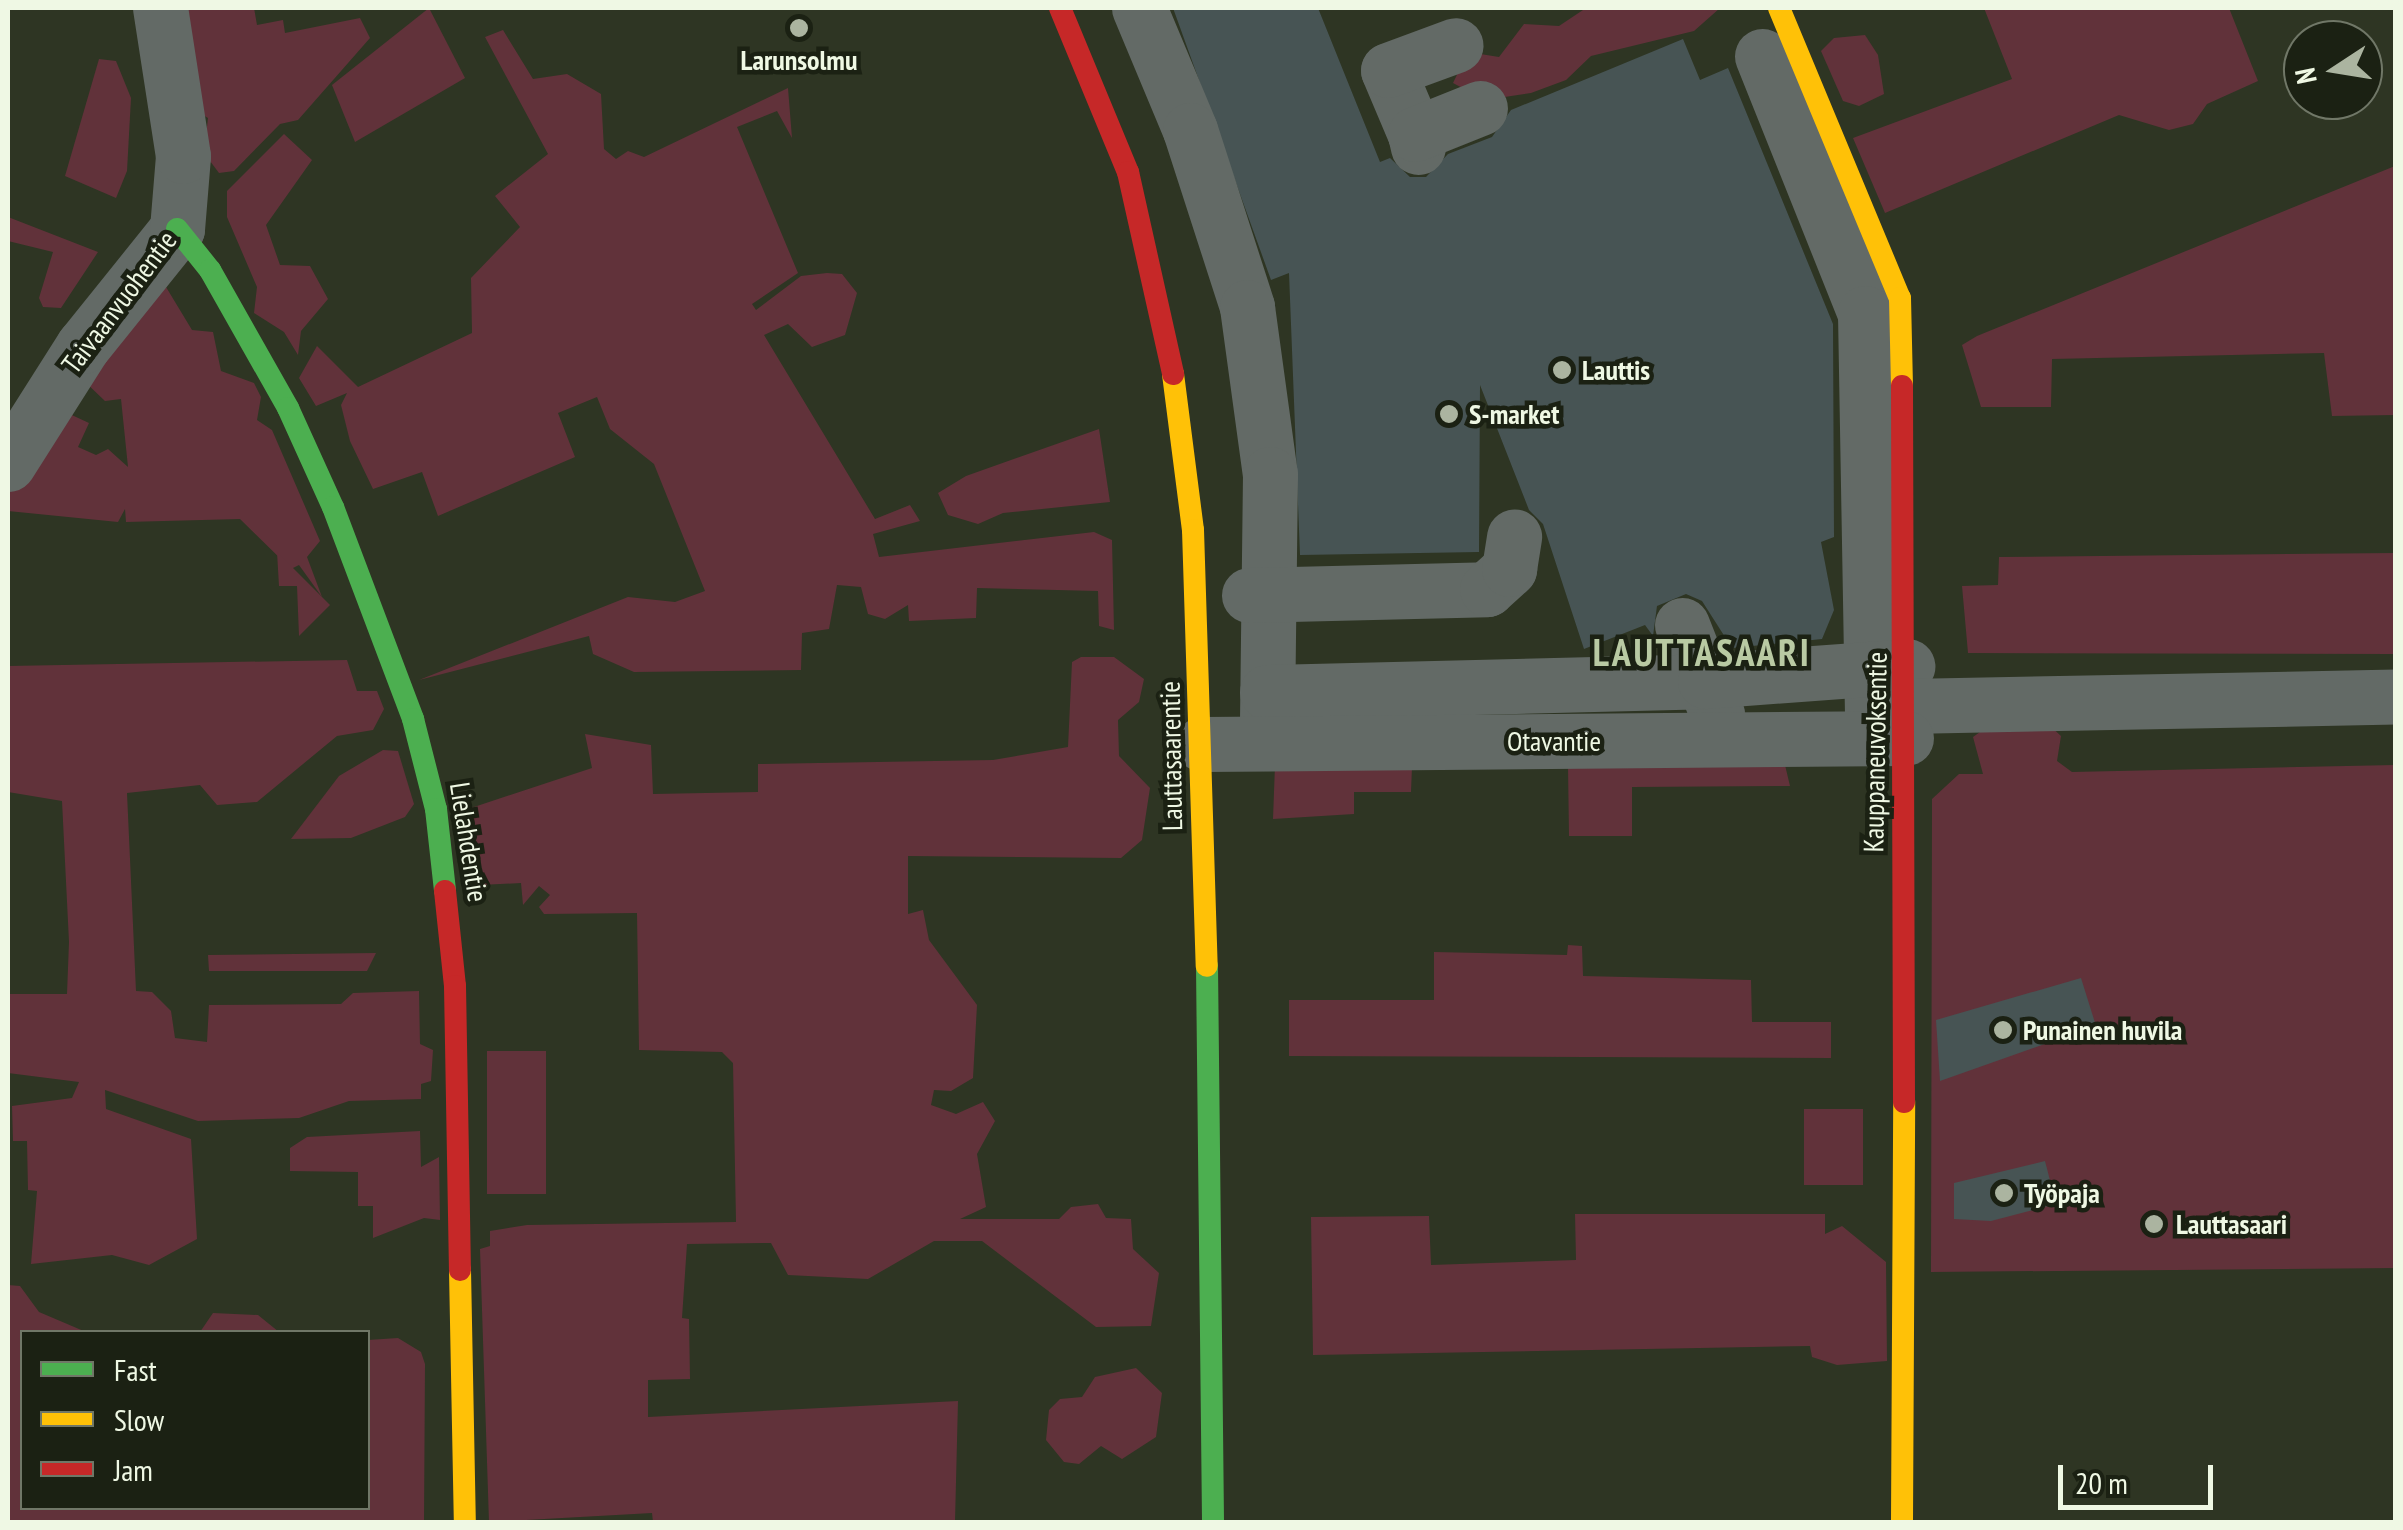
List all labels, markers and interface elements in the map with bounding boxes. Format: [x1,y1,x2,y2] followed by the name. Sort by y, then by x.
[788,17,810,39] marker: Larunsolmu
[2283,20,2383,120] north arrow
[741,43,857,77] place label: Larunsolmu
[2285,65,2325,87] text: N
[55,224,183,380] street label: Taivaanvuohentie
[1582,353,1650,387] place label: Lauttis
[1551,359,1573,381] marker: Lauttis
[1469,397,1559,431] place label: S-market
[1438,403,1460,425] marker: S-market
[1593,629,1811,675] district label: LAUTTASAARI
[1856,651,1894,853] street label: Kauppaneuvoksentie
[1153,681,1189,831] street label: Lauttasaarentie
[1507,724,1601,758] street label: Otavantie
[443,780,495,904] street label: Lielahdentie
[2023,1013,2182,1047] place label: Punainen huvila
[1992,1019,2014,1041] marker: Punainen huvila
[2024,1176,2100,1210] place label: Työpaja
[1993,1182,2015,1204] marker: Työpaja
[2176,1207,2287,1241] place label: Lauttasaari
[2141,1211,2167,1237] marker: Lauttasaari
[20,1330,370,1510] legend
[114,1350,157,1389] text: Fast
[114,1400,164,1439] text: Slow
[2063,1445,2218,1507] scale bar
[114,1450,153,1489] text: Jam
[2075,1463,2128,1502] text: 20 m

